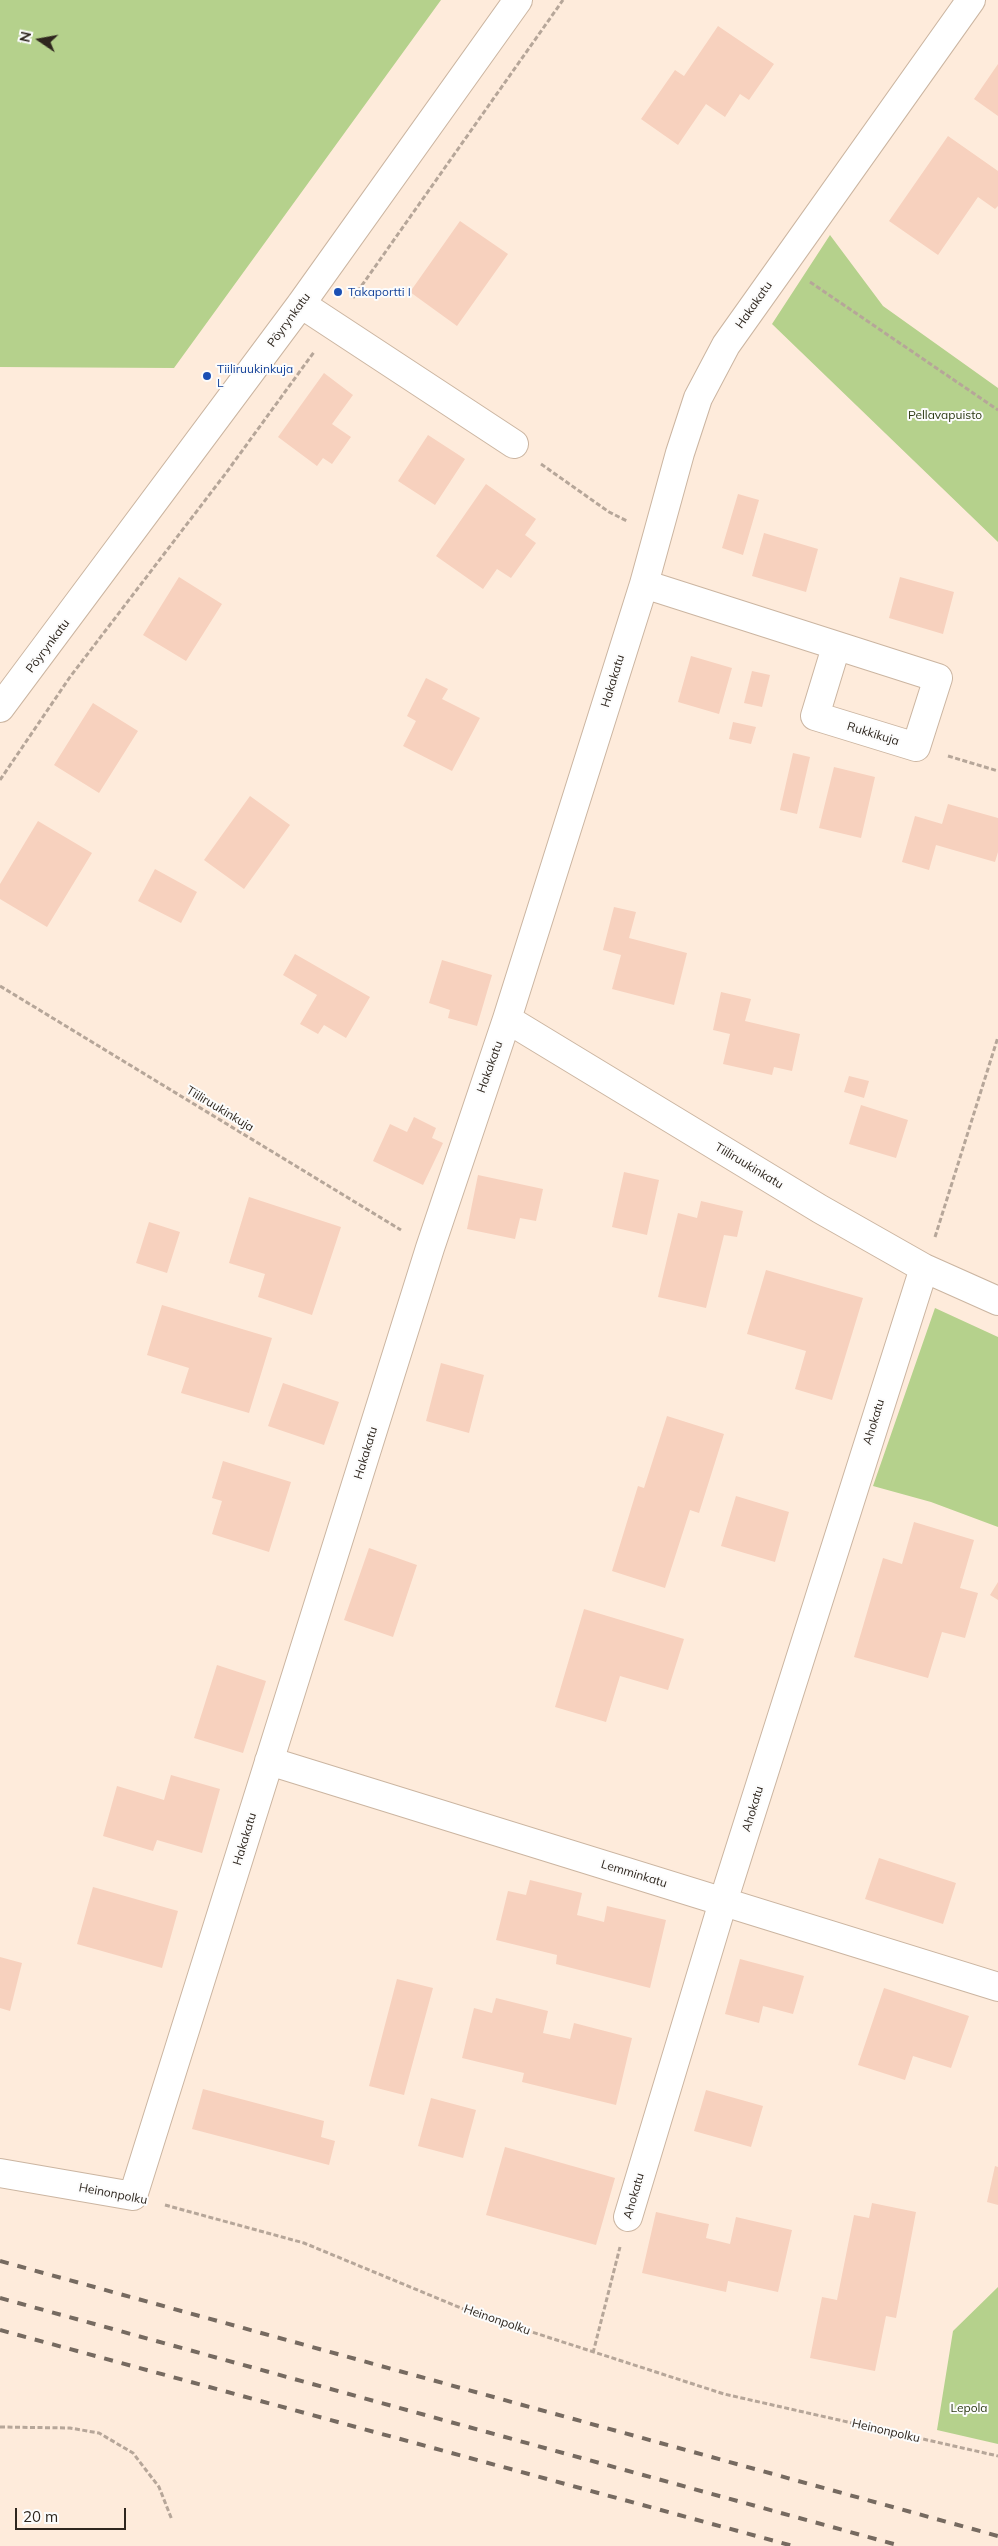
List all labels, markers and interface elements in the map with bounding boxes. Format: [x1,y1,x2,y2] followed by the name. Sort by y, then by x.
[15,15,65,65] north arrow
[15,30,35,44] text: N
[733,279,775,331] street label: Hakakatu
[348,285,411,299] place label: Takaportti I
[332,286,344,298] marker: Takaportti I
[265,290,313,350] street label: Pöyrynkatu
[217,362,293,390] place label: Tiiliruukinkuja L
[201,370,213,382] marker: Tiiliruukinkuja L
[908,408,982,422] park label: Pellavapuisto
[23,616,73,676] street label: Pöyrynkatu
[598,653,628,709] street label: Hakakatu
[845,719,901,749] street label: Rukkikuja
[474,1039,506,1095] street label: Hakakatu
[184,1083,256,1135] street label: Tiiliruukinkuja
[712,1140,786,1192] street label: Tiiliruukinkatu
[860,1397,888,1447] street label: Ahokatu
[351,1425,381,1481] street label: Hakakatu
[739,1784,767,1834] street label: Ahokatu
[230,1811,260,1867] street label: Hakakatu
[599,1857,669,1891] street label: Lemminkatu
[621,2171,647,2221] street label: Ahokatu
[78,2180,148,2208] street label: Heinonpolku
[462,2302,532,2338] street label: Heinonpolku
[950,2401,988,2415] park label: Lepola
[851,2416,921,2446] street label: Heinonpolku
[18,2498,129,2530] scale bar
[23,2507,58,2526] text: 20 m

